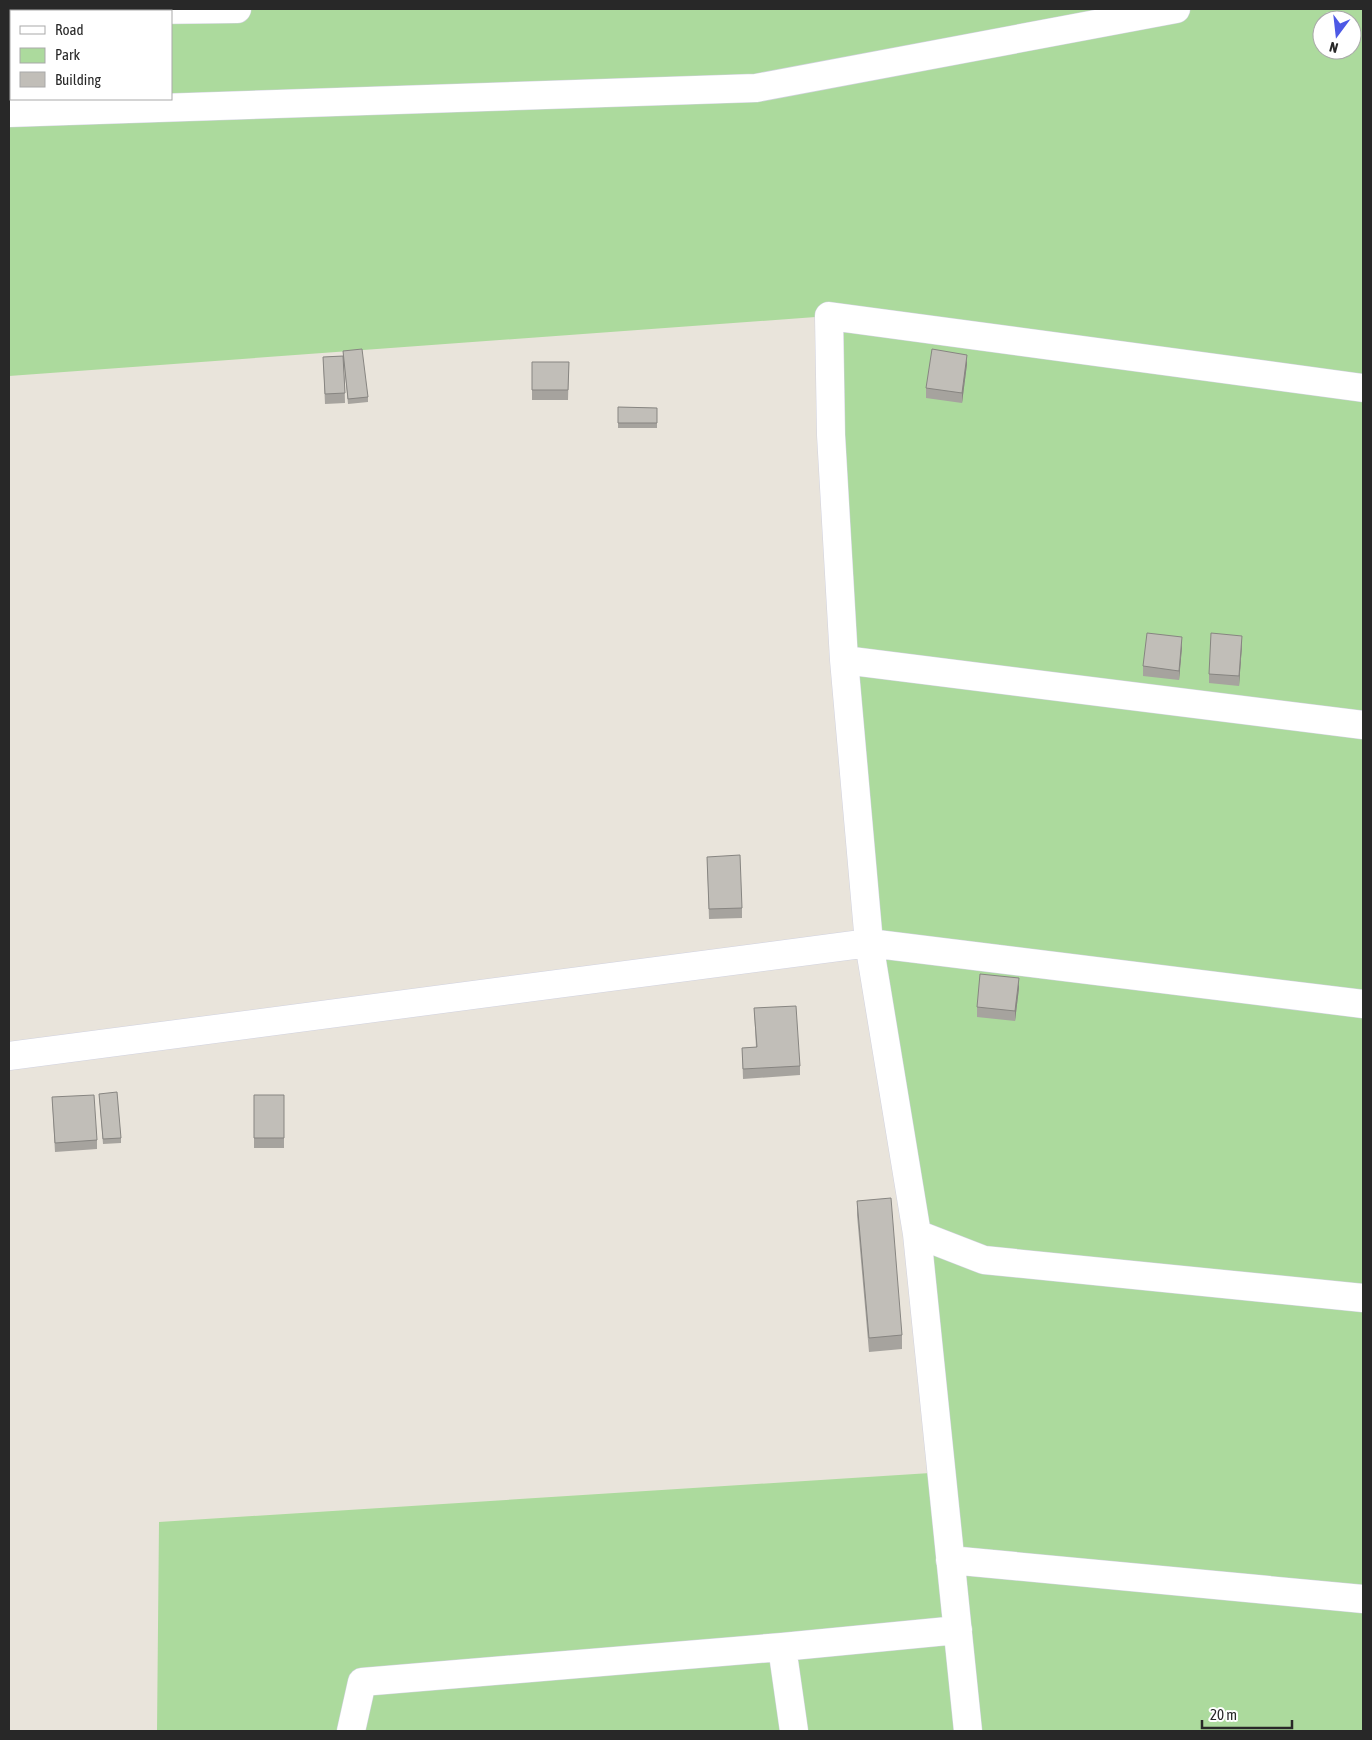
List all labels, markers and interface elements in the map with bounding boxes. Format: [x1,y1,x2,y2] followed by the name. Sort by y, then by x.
[10,10,172,100] legend
[1312,10,1362,60] north arrow
[55,21,84,38] text: Road
[1328,39,1340,56] text: N
[55,46,80,63] text: Park
[55,71,101,88] text: Building
[1202,1698,1292,1730] scale bar
[1210,1706,1237,1723] text: 20 m

